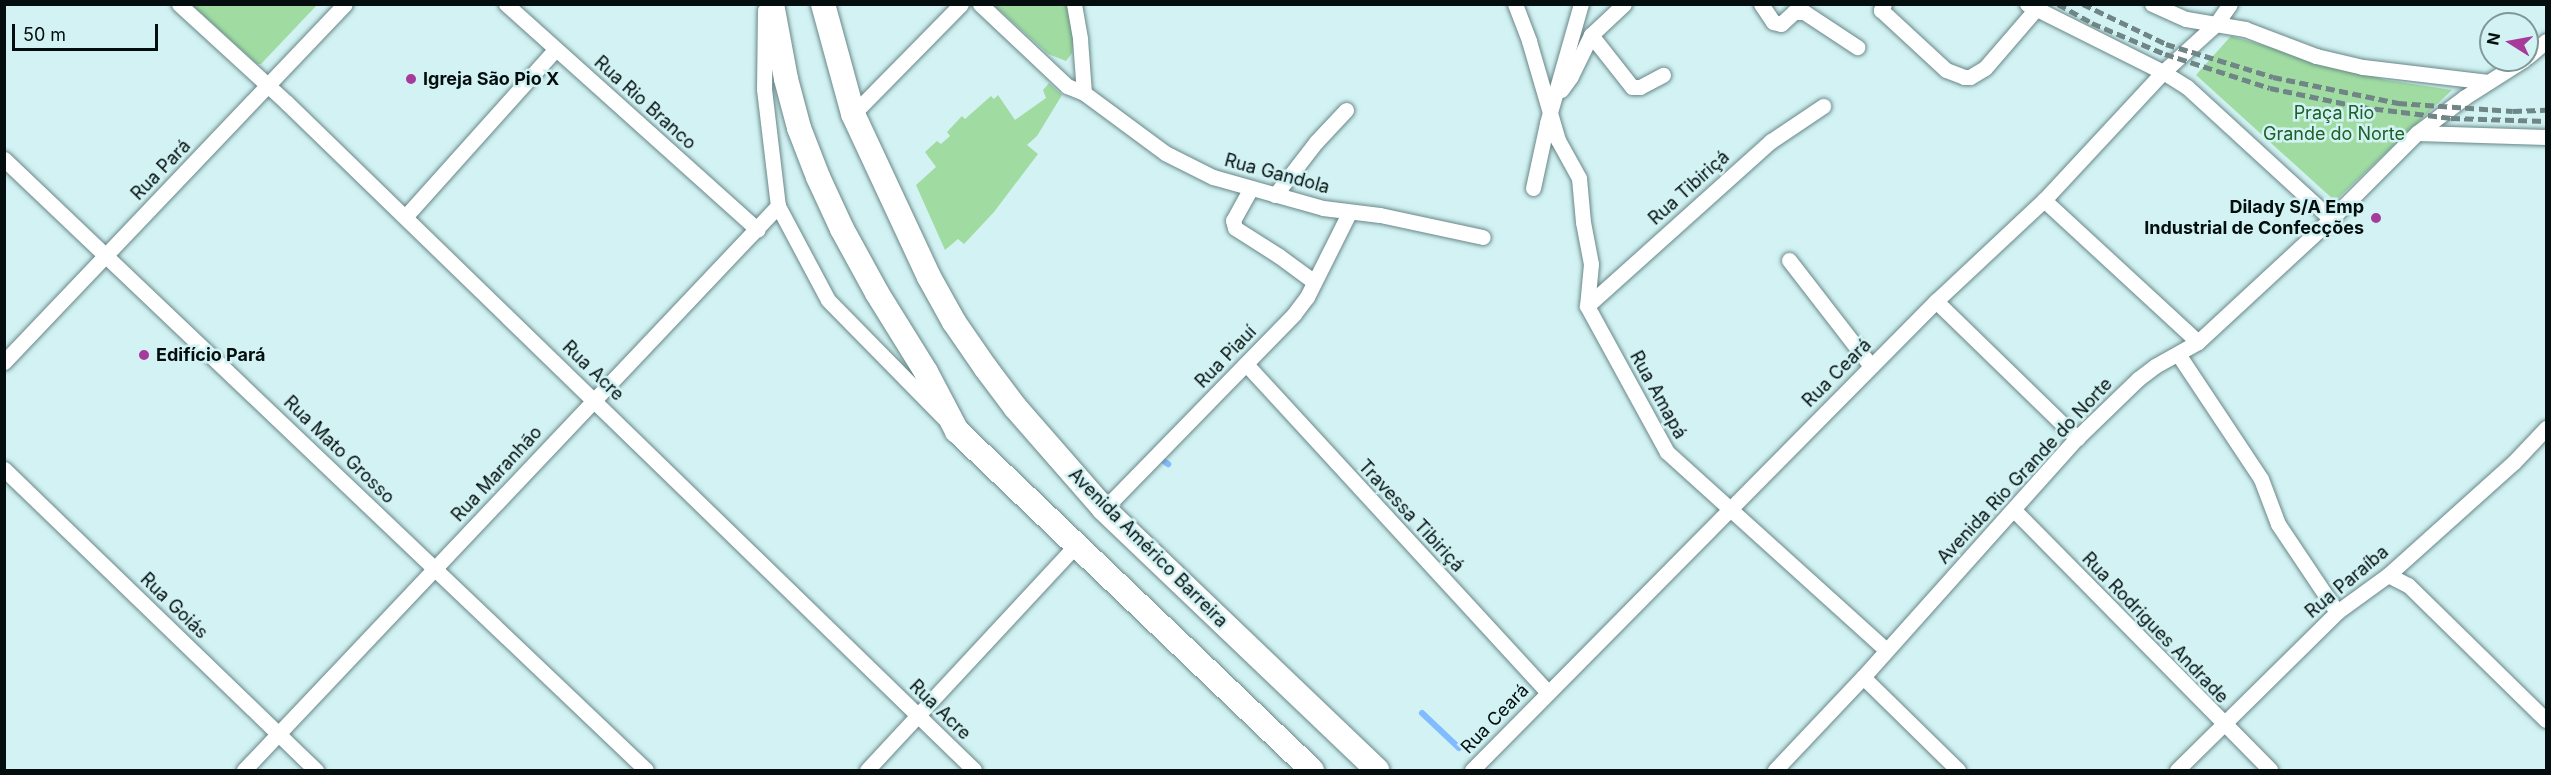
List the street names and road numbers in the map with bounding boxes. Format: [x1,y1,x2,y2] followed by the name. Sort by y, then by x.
[590,52,700,154] street label: Rua Rio Branco
[127,135,195,205] street label: Rua Pará
[1644,146,1734,230] street label: Rua Tibiriçá
[1222,150,1332,198] street label: Rua Gandola
[1191,321,1261,393] street label: Rua Piauí
[1798,334,1876,412] street label: Rua Ceará
[558,336,628,406] street label: Rua Acre
[1625,347,1691,443] street label: Rua Amapá
[1933,374,2117,568] street label: Avenida Rio Grande do Norte
[279,392,399,508] street label: Rua Mato Grosso
[447,422,547,526] street label: Rua Maranhão
[1354,456,1468,576] street label: Travessa Tibiriçá
[1064,464,1232,632] street label: Avenida Américo Barreira
[2301,541,2393,623] street label: Rua Paraíba
[2077,548,2233,708] street label: Rua Rodrigues Andrade
[136,569,212,643] street label: Rua Goiás
[905,675,975,745] street label: Rua Acre
[1457,680,1533,758] street label: Rua Ceará

